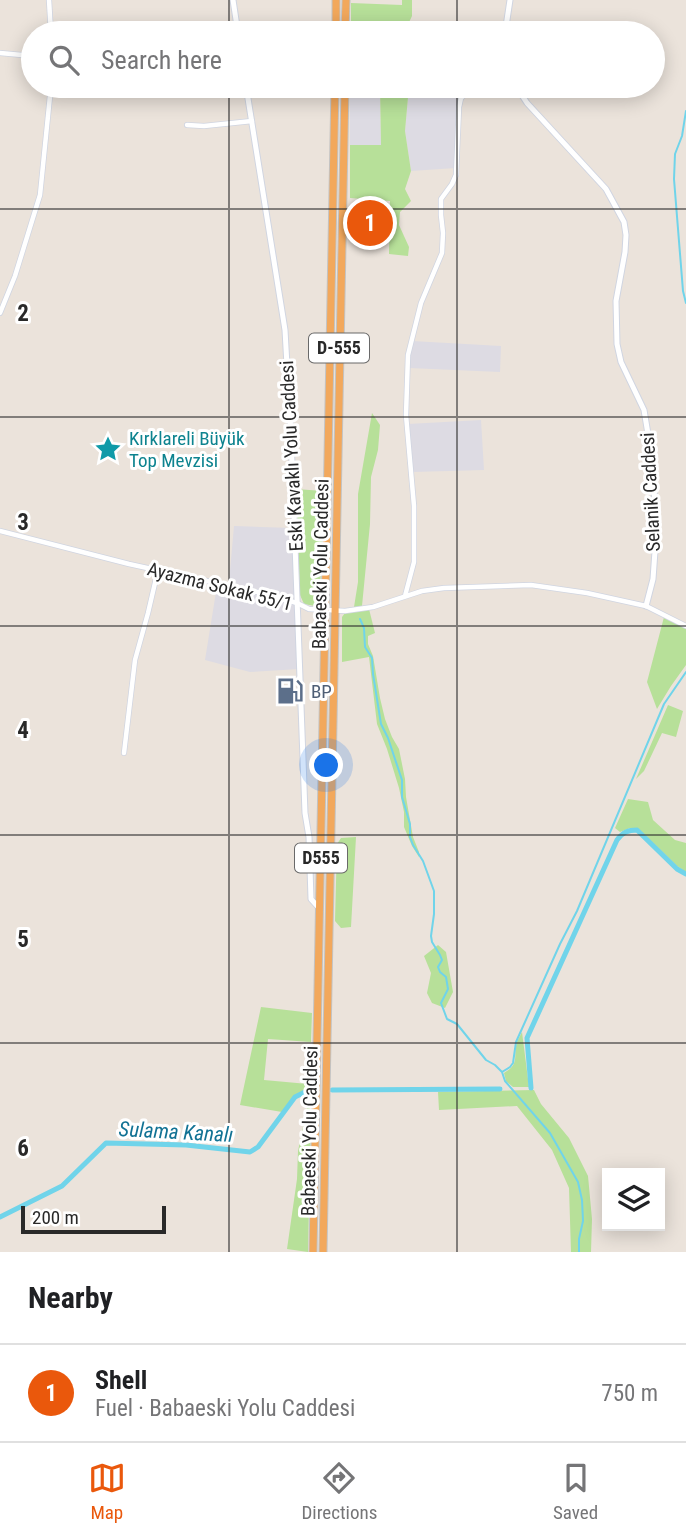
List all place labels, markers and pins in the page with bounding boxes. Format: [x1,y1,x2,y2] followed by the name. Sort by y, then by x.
[347,197,393,249] pin: 1
[129,427,245,472] place label: Kırklareli Büyük Top Mevzisi
[93,434,123,464] place icon: Kırklareli Büyük Top Mevzisi
[275,676,305,706] fuel station icon: BP
[311,680,332,703] place label: BP

